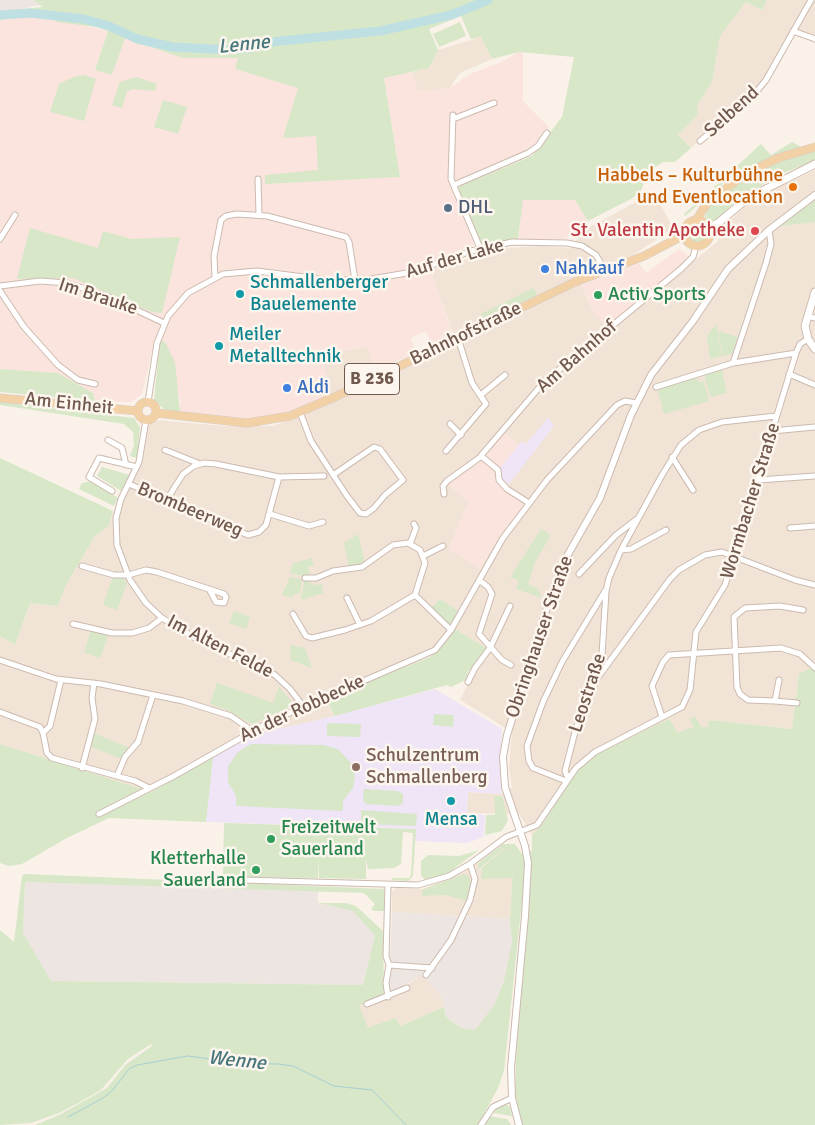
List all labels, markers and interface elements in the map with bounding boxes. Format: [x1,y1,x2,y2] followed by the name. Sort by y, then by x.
[217,30,271,60] water label: Lenne
[700,82,764,142] street label: Selbend
[597,165,783,209] place label: Habbels – Kulturbühne und Eventlocation
[787,181,799,193] marker: Habbels – Kulturbühne und Eventlocation
[458,197,493,219] place label: DHL
[442,202,454,214] marker: DHL
[571,220,745,242] place label: St. Valentin Apotheke
[749,225,761,237] marker: St. Valentin Apotheke
[403,234,507,284] street label: Auf der Lake
[555,258,624,280] place label: Nahkauf
[539,263,551,275] marker: Nahkauf
[250,272,388,316] place label: Schmallenberger Bauelemente
[56,274,140,320] street label: Im Brauke
[608,284,706,306] place label: Activ Sports
[234,288,246,300] marker: Schmallenberger Bauelemente
[592,289,604,301] marker: Activ Sports
[407,297,525,371] street label: Bahnhofstraße
[532,316,622,398] street label: Am Bahnhof
[229,324,341,368] place label: Meiler Metalltechnik
[213,340,225,352] marker: Meiler Metalltechnik
[344,364,400,394] road number: B 236
[297,377,329,399] place label: Aldi
[281,382,293,394] marker: Aldi
[24,388,114,420] street label: Am Einheit
[716,420,786,582] street label: Wormbacher Straße
[134,478,246,542] street label: Brombeerweg
[502,553,578,721] street label: Obringhauser Straße
[163,611,277,683] street label: Im Alten Felde
[565,651,611,735] street label: Leostraße
[236,670,368,748] street label: An der Robbecke
[366,745,488,789] place label: Schulzentrum Schmallenberg
[350,761,362,773] marker: Schulzentrum Schmallenberg
[445,795,457,807] marker: Mensa
[424,809,478,831] place label: Mensa
[281,817,376,861] place label: Freizeitwelt Sauerland
[265,833,277,845] marker: Freizeitwelt Sauerland
[150,848,246,892] place label: Kletterhalle Sauerland
[250,864,262,876] marker: Kletterhalle Sauerland
[207,1046,267,1076] water label: Wenne

